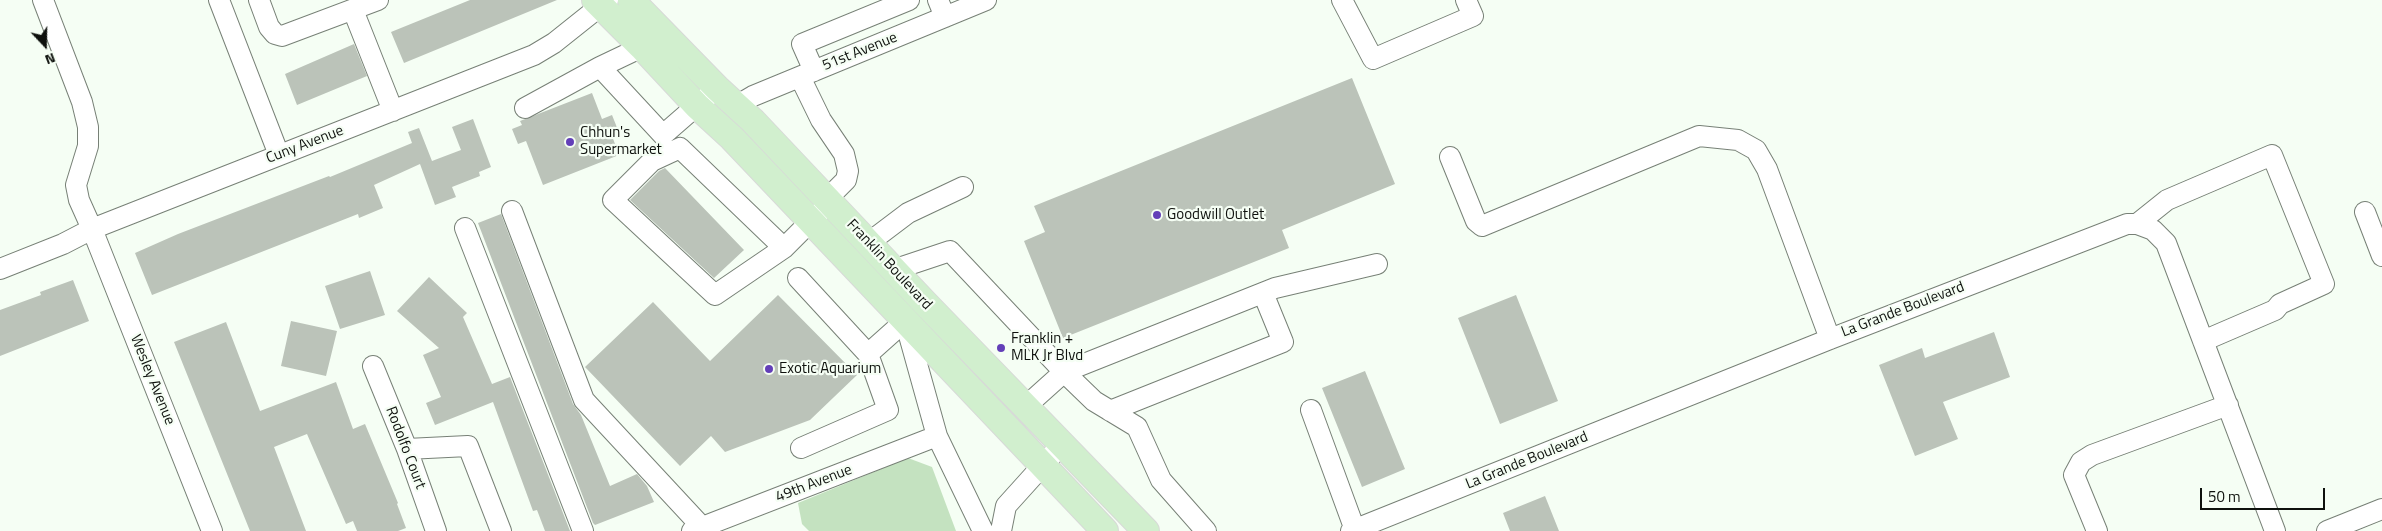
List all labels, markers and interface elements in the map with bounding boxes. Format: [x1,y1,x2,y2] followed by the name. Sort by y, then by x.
[20,20,70,70] north arrow
[820,29,900,75] street label: 51st Avenue
[42,48,59,71] text: N
[264,122,346,168] street label: Cuny Avenue
[580,124,662,159] place label: Chhun's Supermarket
[564,136,576,148] marker: Chhun's Supermarket
[1167,206,1264,224] place label: Goodwill Outlet
[1151,209,1163,221] marker: Goodwill Outlet
[842,216,936,314] street label: Franklin Boulevard
[1839,278,1967,342] street label: La Grande Boulevard
[1011,330,1083,365] place label: Franklin + MLK Jr Blvd
[126,332,178,428] street label: Wesley Avenue
[995,342,1007,354] marker: Franklin + MLK Jr Blvd
[779,360,881,378] place label: Exotic Aquarium
[763,363,775,375] marker: Exotic Aquarium
[381,404,429,492] street label: Rodolfo Court
[1463,428,1591,494] street label: La Grande Boulevard
[773,461,855,507] street label: 49th Avenue
[2202,478,2327,510] scale bar
[2208,485,2241,508] text: 50 m

